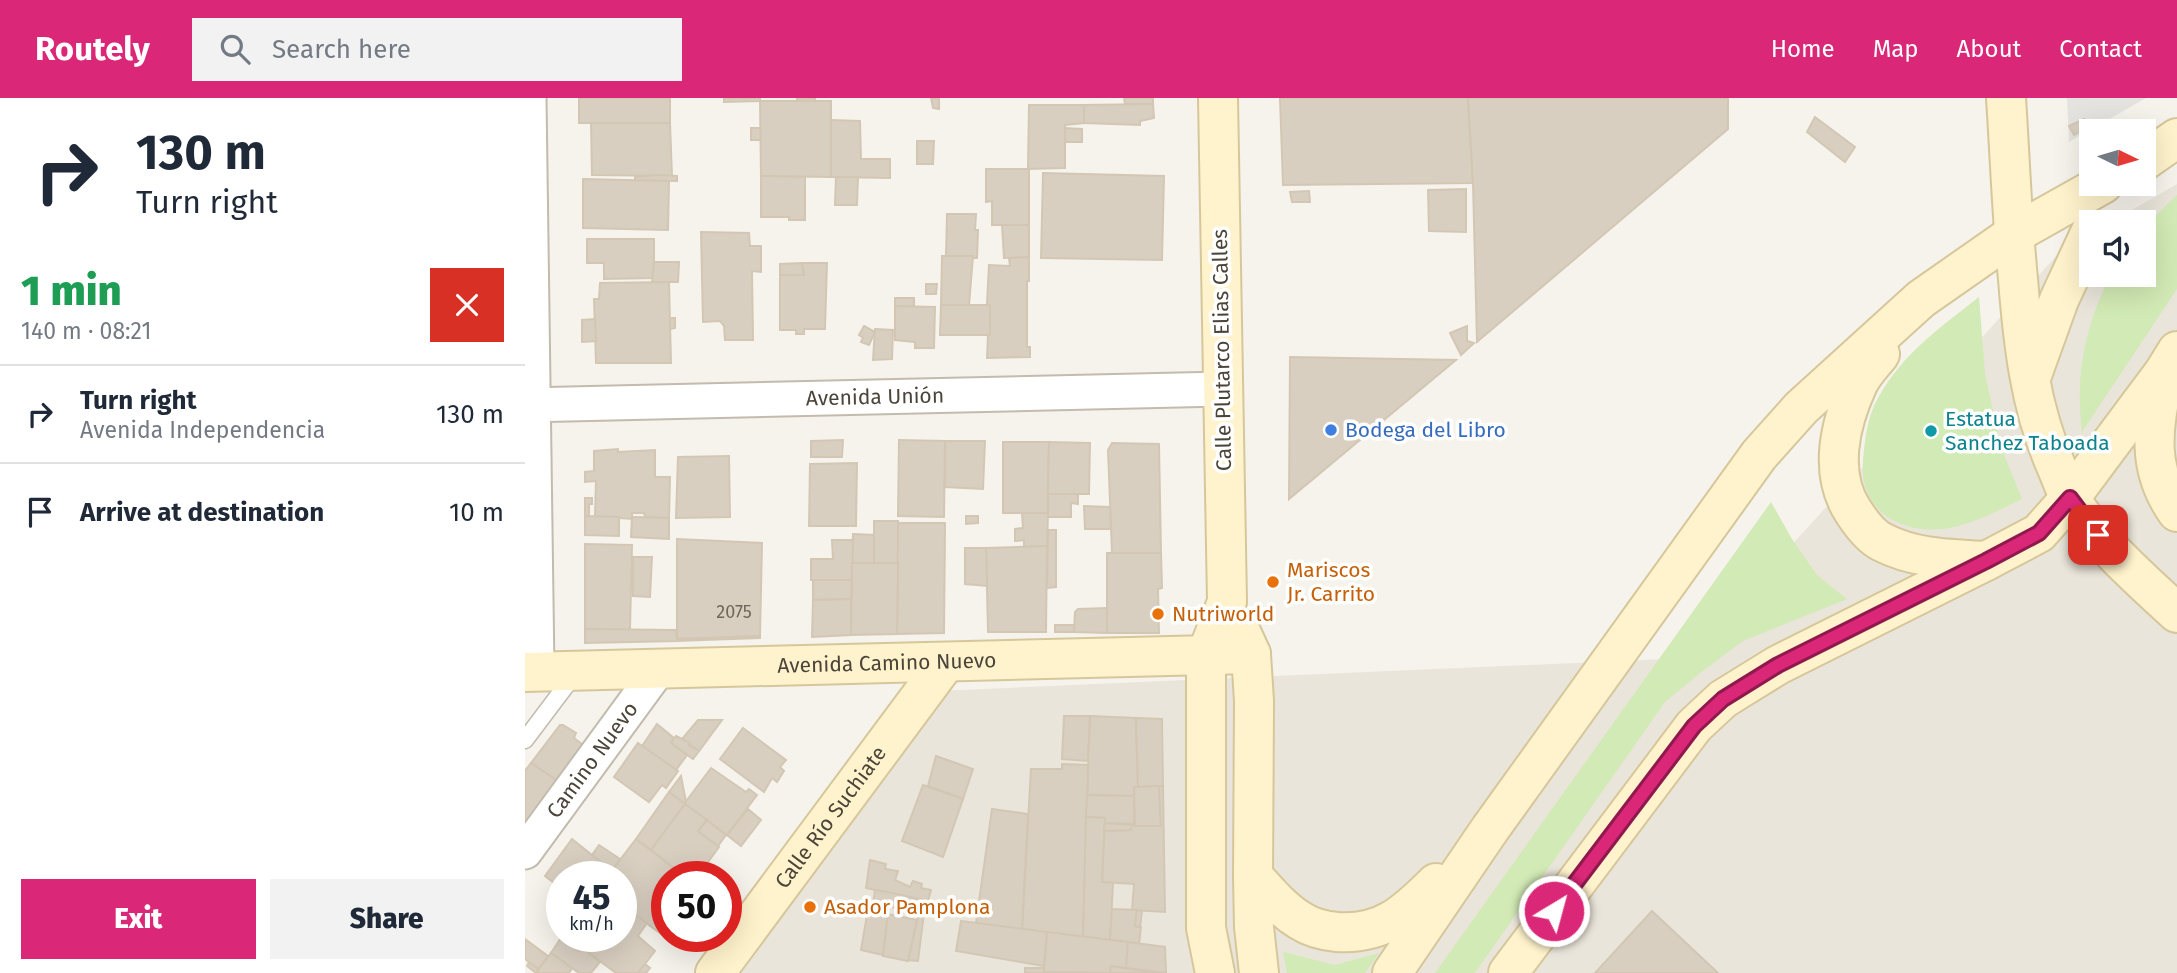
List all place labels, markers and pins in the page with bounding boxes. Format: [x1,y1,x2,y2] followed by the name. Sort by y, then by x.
[1945,406,2110,456] place label: Estatua Sanchez Taboada
[1345,417,1506,443] place label: Bodega del Libro
[1323,422,1339,438] marker: Bodega del Libro
[1923,423,1939,439] marker: Estatua Sanchez Taboada
[2068,505,2128,565] pin
[1287,557,1375,607] place label: Mariscos Jr. Carrito
[1265,574,1281,590] marker: Mariscos Jr. Carrito
[1172,601,1274,627] place label: Nutriworld
[1150,606,1166,622] marker: Nutriworld
[824,894,991,920] place label: Asador Pamplona
[802,899,818,915] marker: Asador Pamplona

